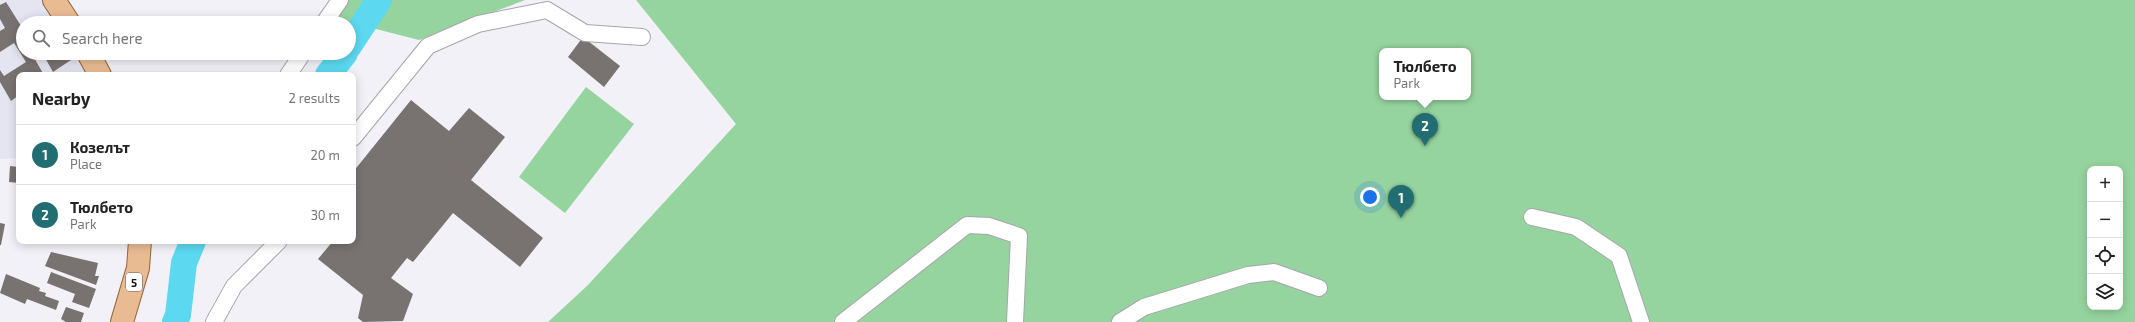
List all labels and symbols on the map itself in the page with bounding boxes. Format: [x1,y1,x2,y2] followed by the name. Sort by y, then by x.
[1412,113,1438,146] pin: 2
[1388,185,1414,218] pin: 1
[1360,187,1380,207] your location
[126,273,142,291] road number: 5

